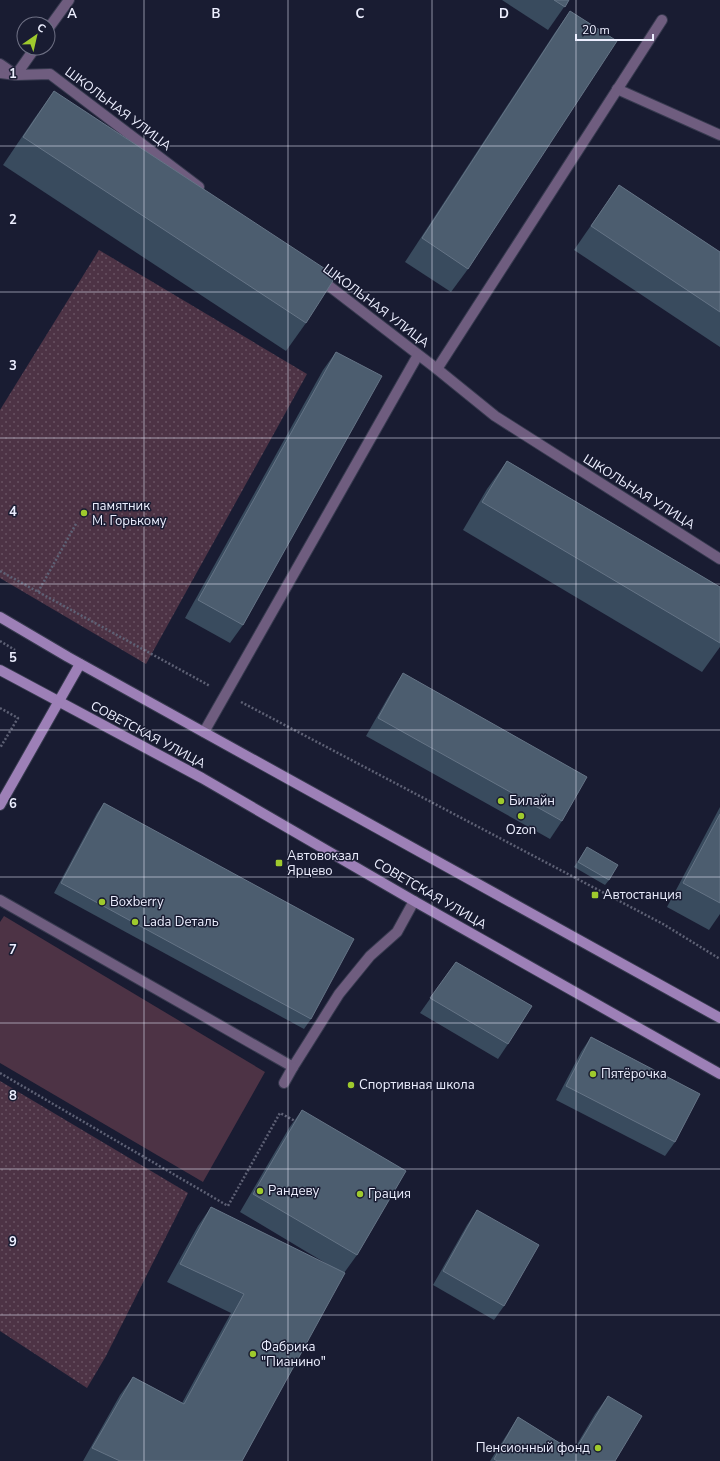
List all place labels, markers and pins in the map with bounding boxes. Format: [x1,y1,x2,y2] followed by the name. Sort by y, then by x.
[92,497,167,530] place label: памятник М. Горькому
[79,508,89,518] marker: памятник М. Горькому
[509,792,555,810] place label: Билайн
[496,796,506,806] marker: Билайн
[516,811,526,821] marker: Ozon
[506,821,536,839] place label: Ozon
[287,847,359,880] place label: Автовокзал Ярцево
[274,858,284,868] marker: Автовокзал Ярцево
[603,886,682,904] place label: Автостанция
[590,890,600,900] marker: Автостанция
[110,893,164,911] place label: Boxberry
[97,897,107,907] marker: Boxberry
[143,913,219,931] place label: Lada Dеталь
[130,917,140,927] marker: Lada Dеталь
[601,1065,667,1083] place label: Пятёрочка
[588,1069,598,1079] marker: Пятёрочка
[359,1076,475,1094] place label: Спортивная школа
[346,1080,356,1090] marker: Спортивная школа
[268,1182,320,1200] place label: Рандеву
[368,1185,411,1203] place label: Грация
[255,1186,265,1196] marker: Рандеву
[355,1189,365,1199] marker: Грация
[261,1338,326,1371] place label: Фабрика "Пианино"
[248,1349,258,1359] marker: Фабрика "Пианино"
[476,1439,590,1457] place label: Пенсионный фонд
[593,1443,603,1453] marker: Пенсионный фонд

